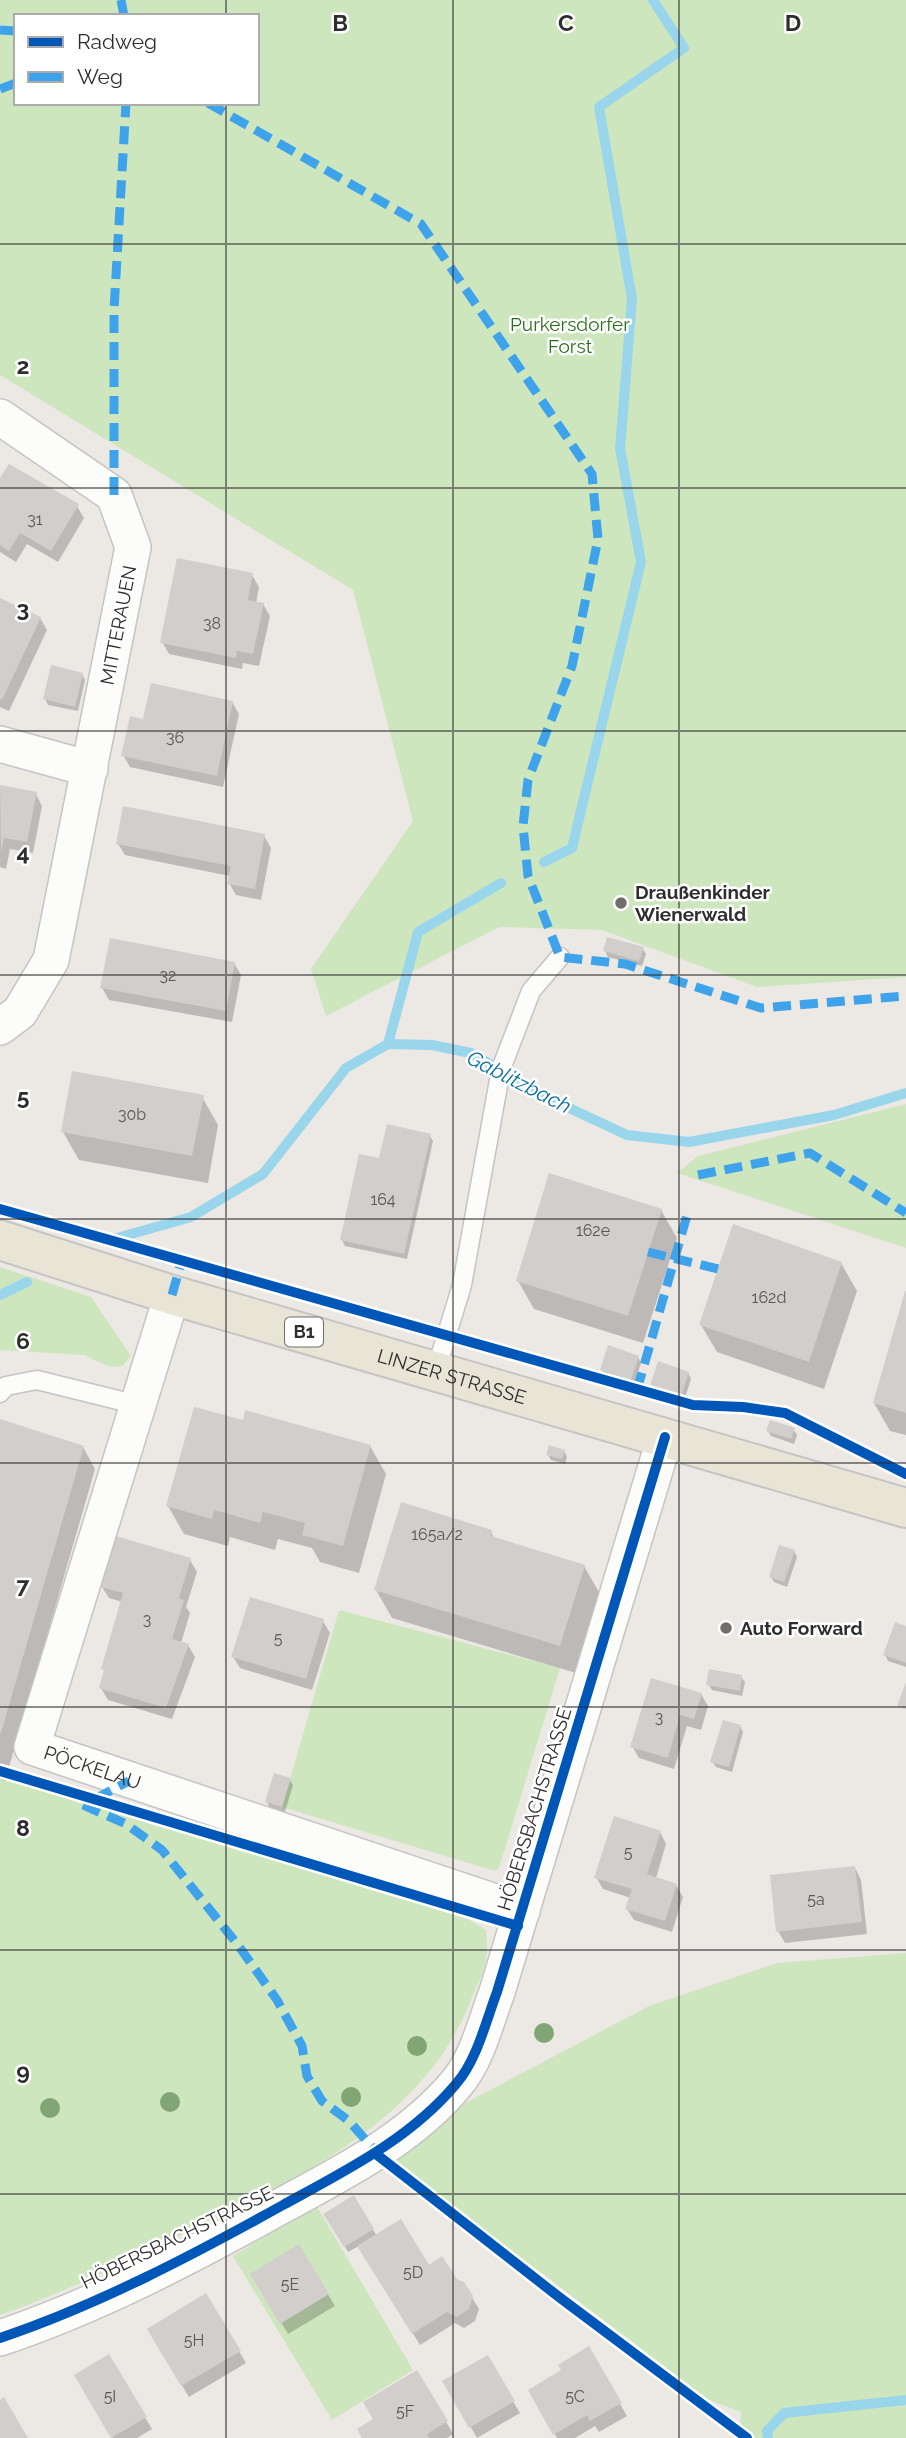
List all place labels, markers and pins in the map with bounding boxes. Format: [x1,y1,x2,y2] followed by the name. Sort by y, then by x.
[635,881,771,925] place label: Draußenkinder Wienerwald
[613,895,629,911] marker: Draußenkinder Wienerwald
[740,1617,863,1639] place label: Auto Forward
[718,1620,734,1636] marker: Auto Forward

